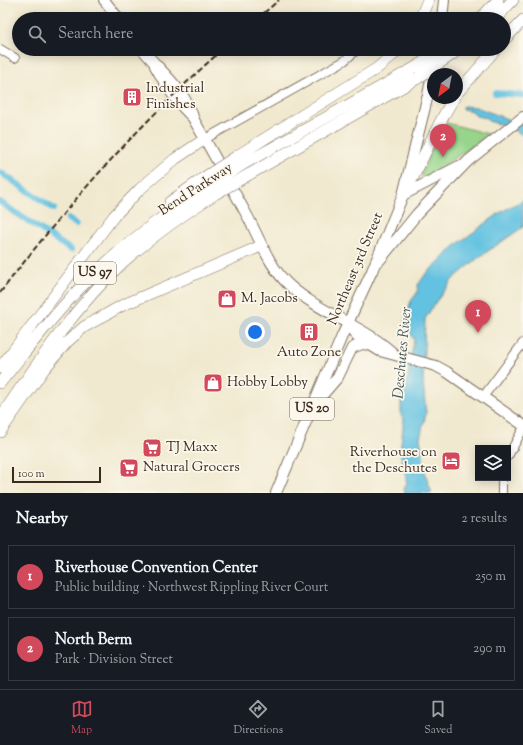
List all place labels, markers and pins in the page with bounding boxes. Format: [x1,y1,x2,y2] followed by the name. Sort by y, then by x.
[146,79,205,115] place label: Industrial Finishes
[121,86,143,108] building icon: Industrial Finishes
[430,124,456,157] pin: 2
[216,288,238,310] shop icon: M. Jacobs
[241,289,298,309] place label: M. Jacobs
[465,300,491,333] pin: 1
[298,321,320,343] building icon: Auto Zone
[277,343,341,363] place label: Auto Zone
[202,372,224,394] shop icon: Hobby Lobby
[227,373,308,393] place label: Hobby Lobby
[141,437,163,459] supermarket icon: TJ Maxx
[166,438,218,458] place label: TJ Maxx
[350,443,437,479] place label: Riverhouse on the Deschutes
[440,450,462,472] hotel icon: Riverhouse on the Deschutes
[118,457,140,479] supermarket icon: Natural Grocers
[143,458,240,478] place label: Natural Grocers

